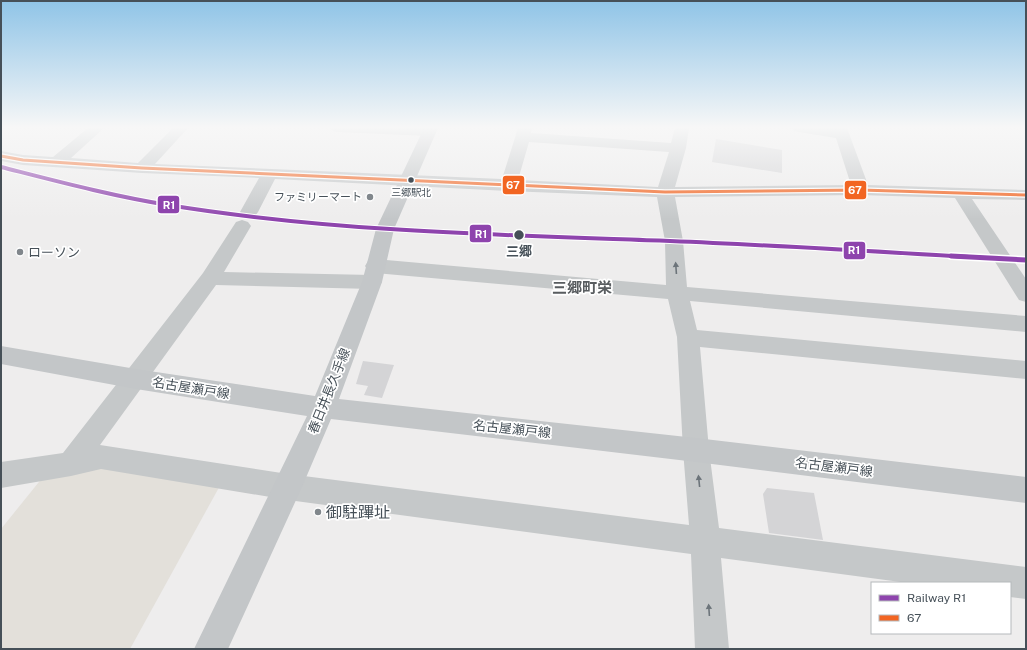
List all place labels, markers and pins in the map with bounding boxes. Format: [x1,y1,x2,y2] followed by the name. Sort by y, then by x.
[406,175,416,185] marker: 三郷駅北
[391,186,431,198] place label: 三郷駅北
[274,191,362,203] place label: ファミリーマート
[365,192,375,202] marker: ファミリーマート
[512,228,526,242] marker: 三郷
[506,244,532,259] place label: 三郷
[28,245,80,260] place label: ローソン
[15,247,25,257] marker: ローソン
[326,503,390,522] place label: 御駐蹕址
[313,507,323,517] marker: 御駐蹕址

